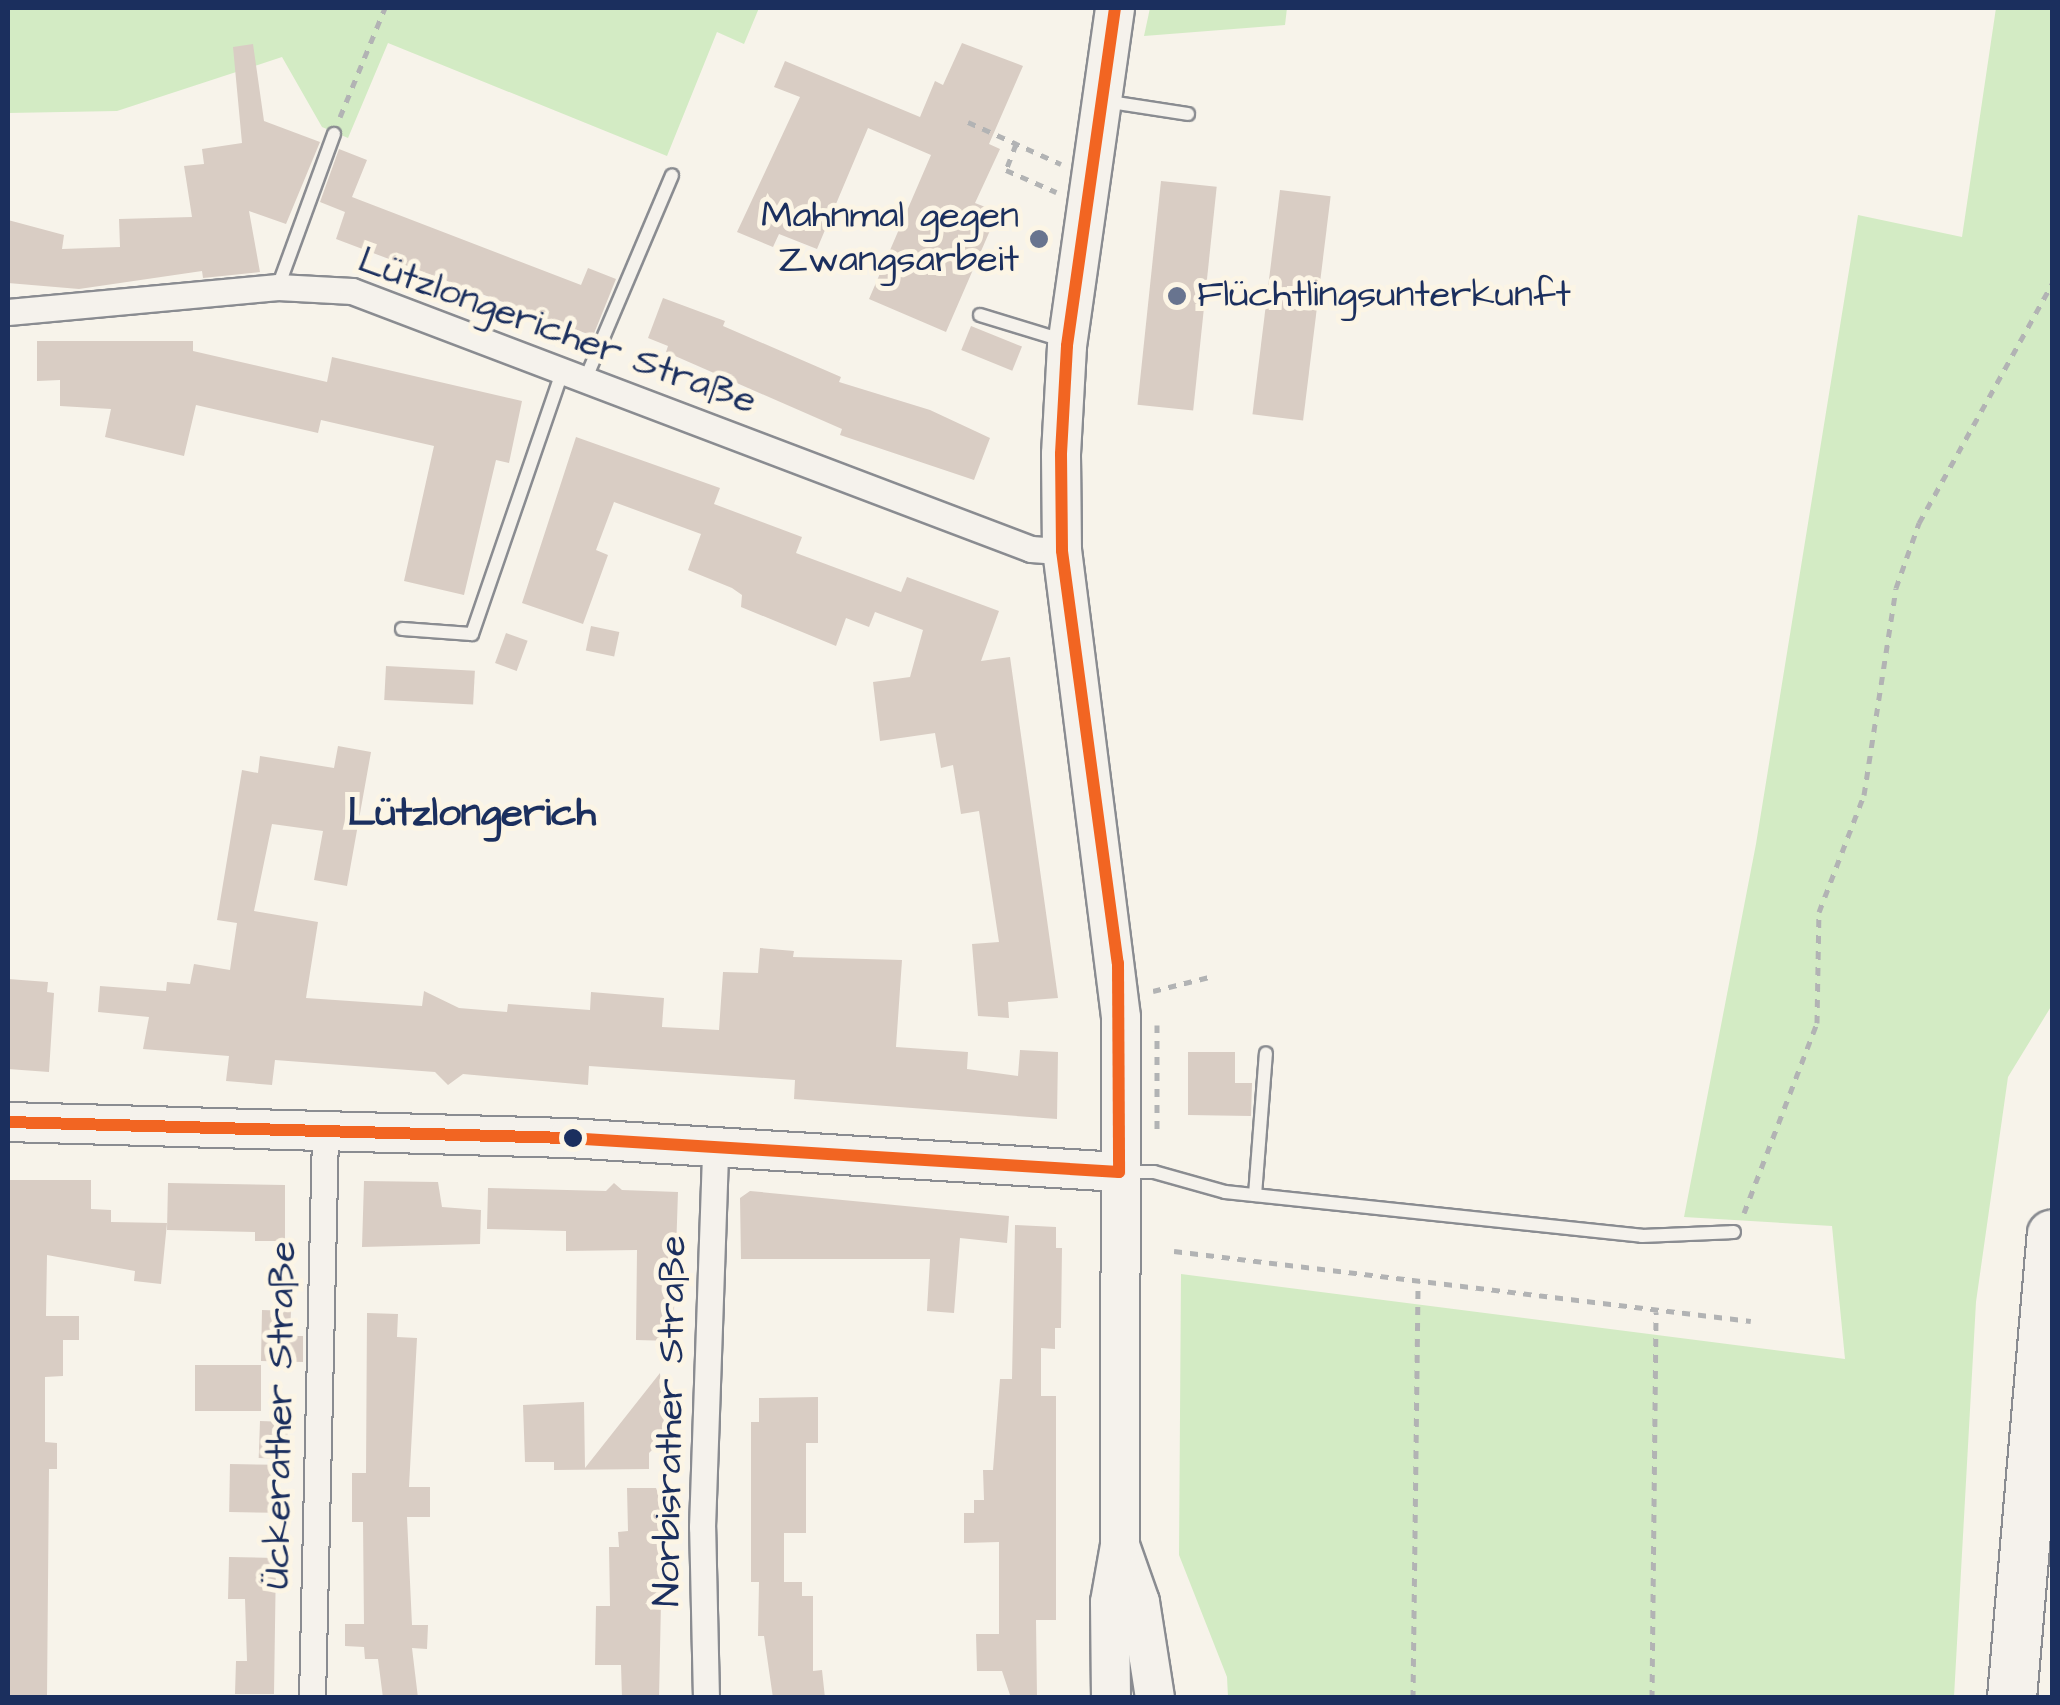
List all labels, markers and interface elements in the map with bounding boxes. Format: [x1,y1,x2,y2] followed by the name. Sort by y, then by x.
[761,194,1019,284] place label: Mahnmal gegen Zwangsarbeit
[1028,228,1050,250] marker: Mahnmal gegen Zwangsarbeit
[352,239,762,425] street label: Lützlongericher Straße
[1197,273,1571,319] place label: Flüchtlingsunterkunft
[1166,285,1188,307] marker: Flüchtlingsunterkunft
[348,790,596,838] district label: Lützlongerich
[563,1128,583,1148] unlabelled marker
[645,1235,697,1607] street label: Norbisrather Straße
[255,1241,307,1589] street label: Ückerather Straße

